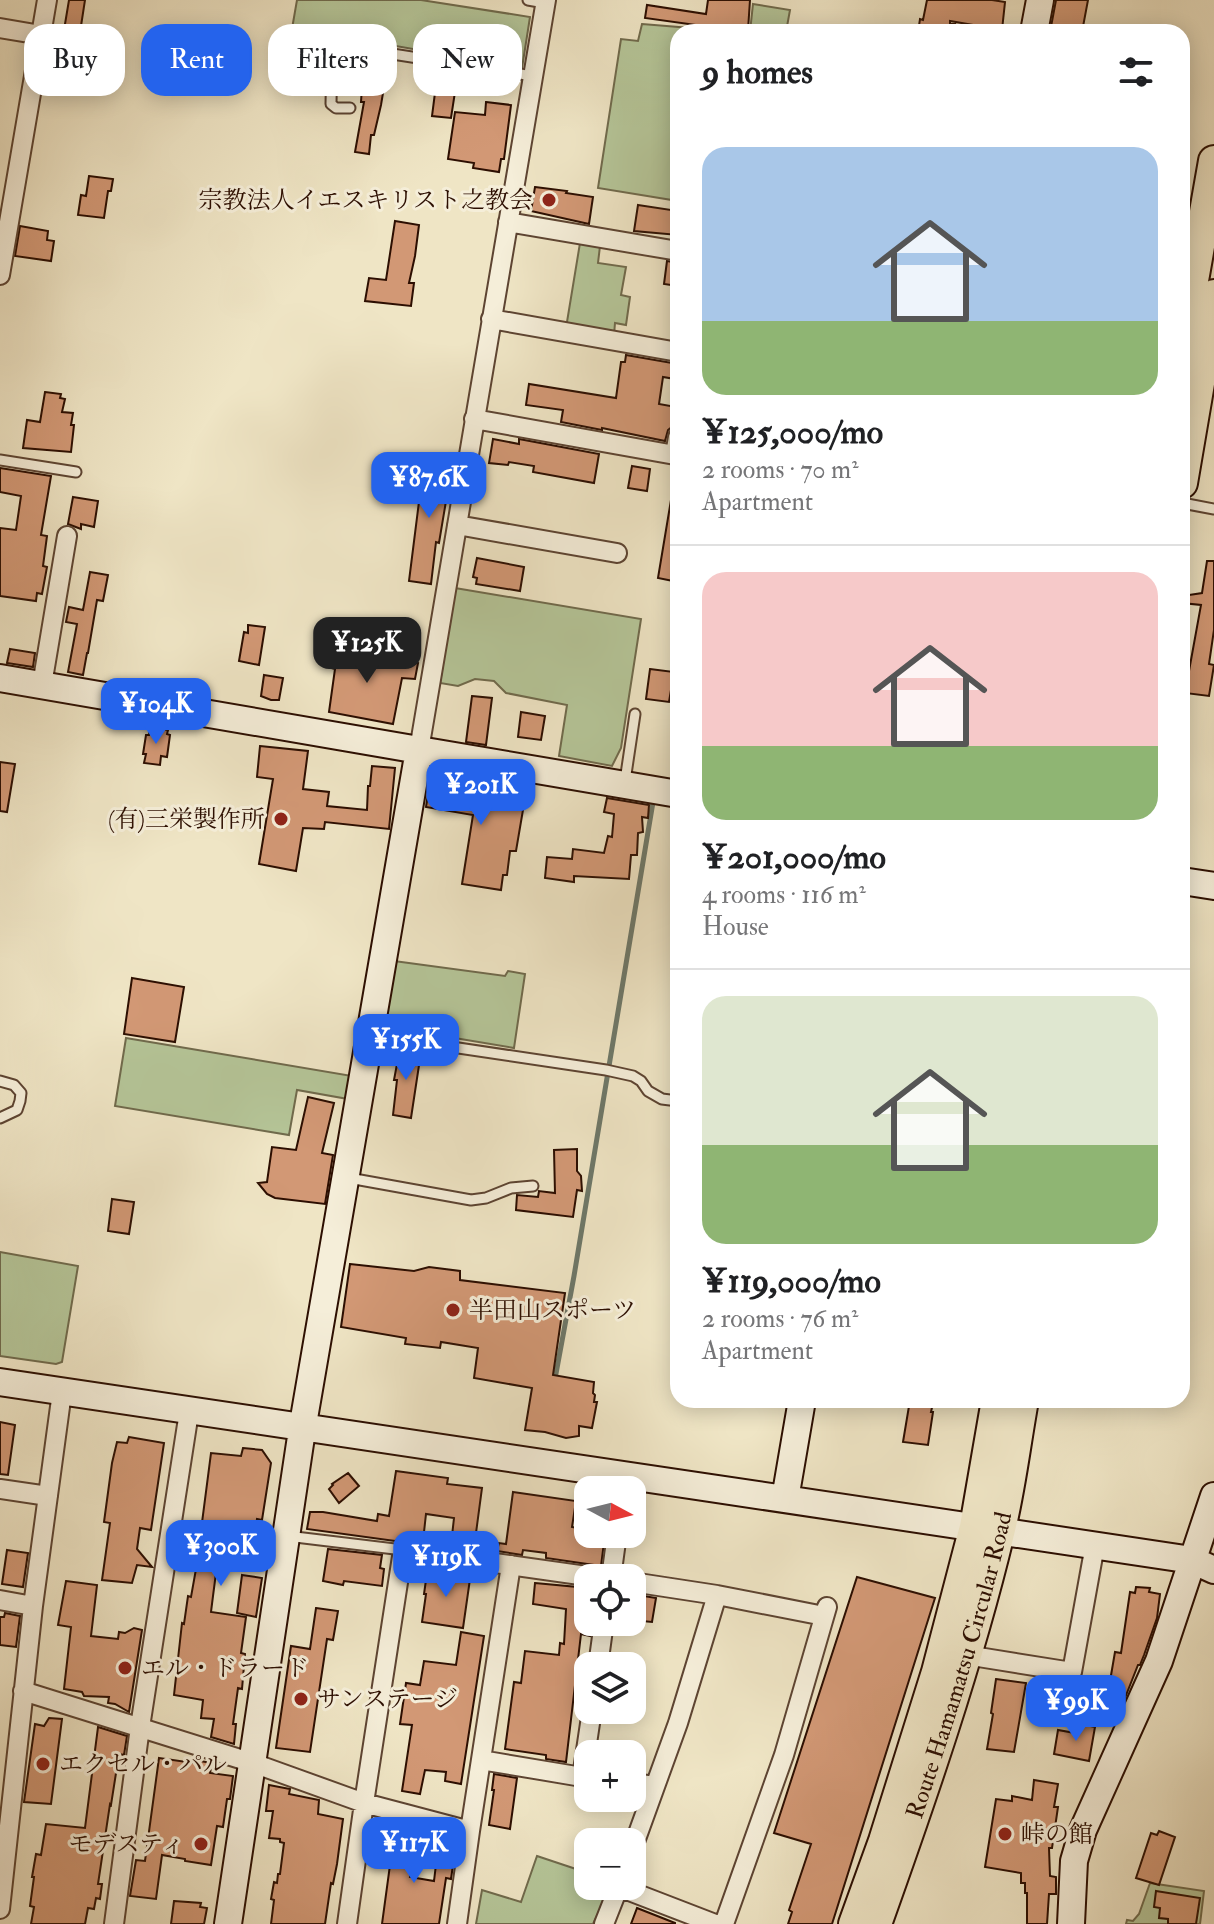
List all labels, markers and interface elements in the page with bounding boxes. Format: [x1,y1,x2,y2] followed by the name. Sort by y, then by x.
[24,24,125,96] chip: Buy
[141,24,252,96] chip: Rent
[268,24,397,96] chip: Filters
[413,24,522,96] chip: New
[1114,50,1158,94] icon: filters
[702,51,813,94] text: 9 homes
[198,185,533,216] place label: 宗教法人イエスキリスト之教会
[540,191,558,209] marker: 宗教法人イエスキリスト之教会
[858,199,1002,343] icon: home
[702,411,883,454] text: ¥125,000/mo
[364,452,494,520] pin: ¥87.6K
[702,454,859,486] text: 2 rooms · 70 m²
[389,462,469,494] text: ¥87.6K
[702,486,813,518] text: Apartment
[311,617,423,685] pin: ¥125K
[858,624,1002,768] icon: home
[331,627,403,659] text: ¥125K
[100,678,212,746] pin: ¥104K
[119,688,193,720] text: ¥104K
[425,759,537,827] pin: ¥201K
[444,769,518,801] text: ¥201K
[108,804,265,835] place label: (有)三栄製作所
[272,810,290,828] marker: (有)三栄製作所
[702,836,886,879] text: ¥201,000/mo
[702,879,866,911] text: 4 rooms · 116 m²
[702,911,769,943] text: House
[350,1014,462,1082] pin: ¥155K
[371,1024,441,1056] text: ¥155K
[858,1048,1002,1192] icon: home
[702,1260,881,1303] text: ¥119,000/mo
[469,1295,636,1326] place label: 半田山スポーツ
[444,1301,462,1319] marker: 半田山スポーツ
[702,1303,858,1335] text: 2 rooms · 76 m²
[702,1335,813,1367] text: Apartment
[574,1476,646,1548] north arrow
[574,1476,646,1900] map controls
[899,1509,1019,1823] street label: Route Hamamatsu Circular Road
[165,1520,277,1588] pin: ¥300K
[184,1530,258,1562] text: ¥300K
[390,1531,502,1599] pin: ¥119K
[411,1541,481,1573] text: ¥119K
[574,1564,646,1636] button: locate
[574,1652,646,1724] button: layers
[141,1653,309,1684] place label: エル・ドラード
[116,1659,134,1677] marker: エル・ドラード
[1029,1675,1123,1743] pin: ¥99K
[317,1684,458,1715] place label: サンステージ
[1044,1685,1108,1717] text: ¥99K
[292,1690,310,1708] marker: サンステージ
[574,1740,646,1812] button: +
[59,1749,227,1780] place label: エクセル・パル
[34,1755,52,1773] marker: エクセル・パル
[358,1817,470,1885] pin: ¥117K
[1021,1819,1093,1850] place label: 峠の館
[996,1825,1014,1843] marker: 峠の館
[380,1827,448,1859] text: ¥117K
[574,1828,646,1900] button: −
[68,1829,185,1860] place label: モデスティ
[192,1835,210,1853] marker: モデスティ

